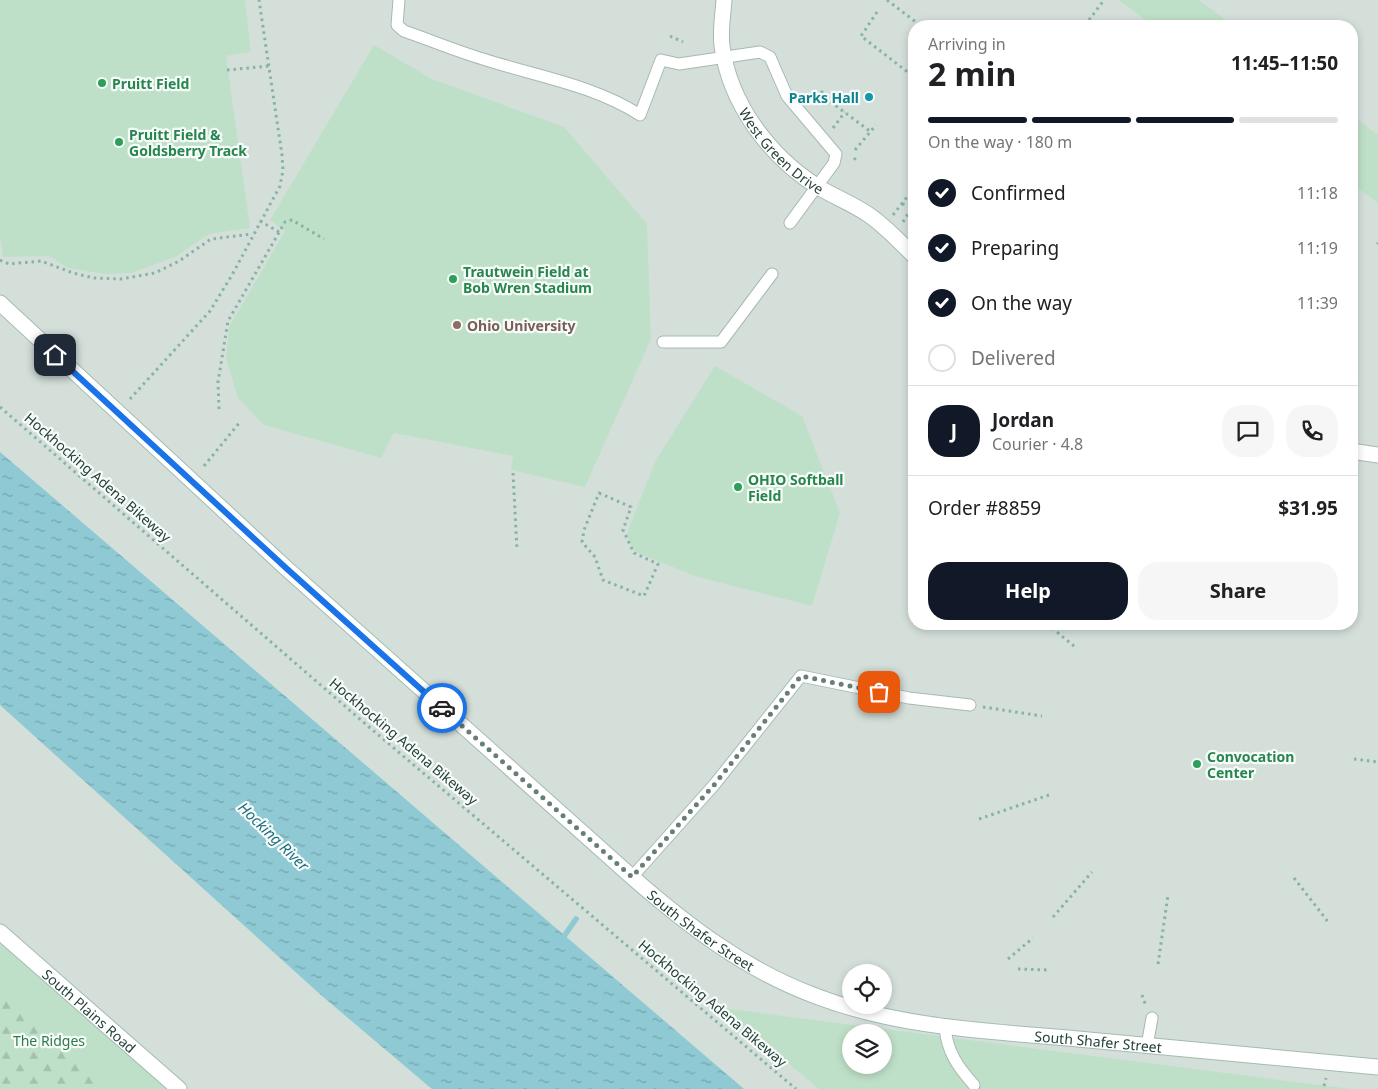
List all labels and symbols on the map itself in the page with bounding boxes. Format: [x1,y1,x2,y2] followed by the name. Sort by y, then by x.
[112,74,189,93] place label: Pruitt Field
[96,77,108,89] marker: Pruitt Field
[789,88,859,107] place label: Parks Hall
[863,91,875,103] marker: Parks Hall
[735,104,827,198] street label: West Green Drive
[129,125,247,160] place label: Pruitt Field & Goldsberry Track
[113,136,125,148] marker: Pruitt Field & Goldsberry Track
[463,262,592,297] place label: Trautwein Field at Bob Wren Stadium
[447,273,459,285] marker: Trautwein Field at Bob Wren Stadium
[467,316,576,335] place label: Ohio University
[451,319,463,331] marker: Ohio University
[34,334,76,376] pin
[21,408,176,546] street label: Hockhocking Adena Bikeway
[748,470,843,505] place label: OHIO Softball Field
[732,481,744,493] marker: OHIO Softball Field
[858,671,900,713] pin
[326,673,483,809] street label: Hockhocking Adena Bikeway
[417,683,467,733] courier
[1207,747,1294,782] place label: Convocation Center
[1191,758,1203,770] marker: Convocation Center
[234,797,314,875] water label: Hocking River
[644,885,758,975] street label: South Shafer Street
[635,935,792,1071] street label: Hockhocking Adena Bikeway
[39,964,140,1057] street label: South Plains Road
[1034,1026,1163,1056] street label: South Shafer Street
[13,1031,85,1050] park label: The Ridges

